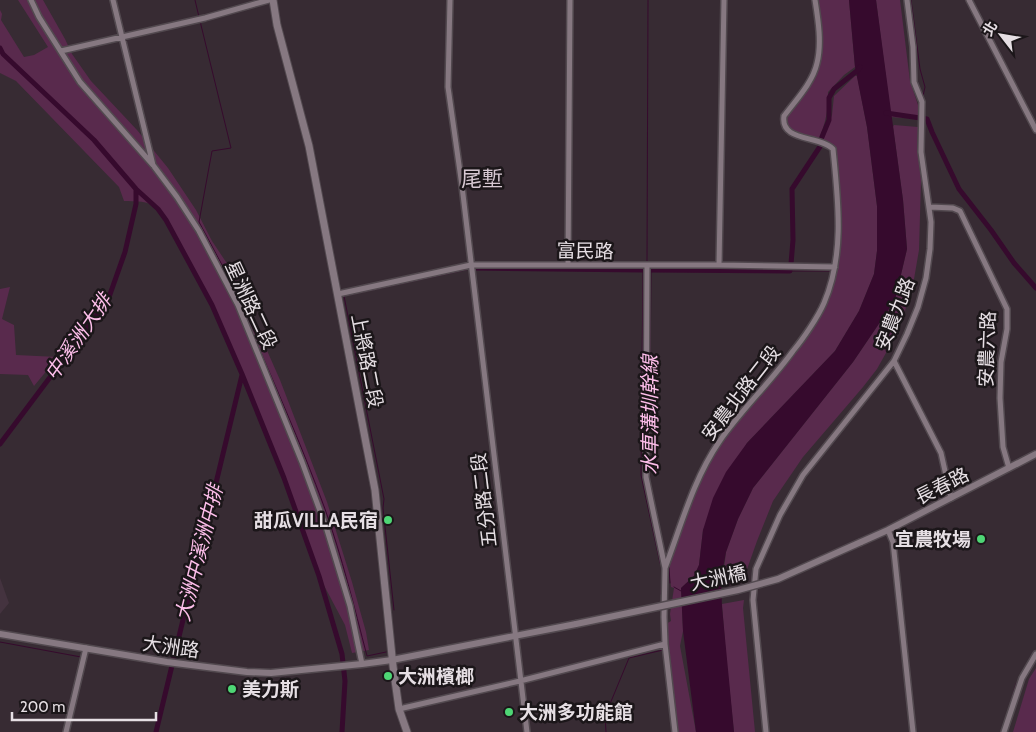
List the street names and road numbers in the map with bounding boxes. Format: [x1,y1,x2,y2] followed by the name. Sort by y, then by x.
[556,239,614,263] street label: 富民路
[220,257,282,353] street label: 星洲路二段
[871,274,919,354] street label: 安農九路
[974,311,1000,387] street label: 安農六路
[347,312,387,410] street label: 上將路二段
[697,341,785,445] street label: 安農北路二段
[467,451,501,549] street label: 五分路二段
[911,463,973,509] street label: 長春路
[688,561,748,595] street label: 大洲橋
[141,632,201,662] street label: 大洲路

